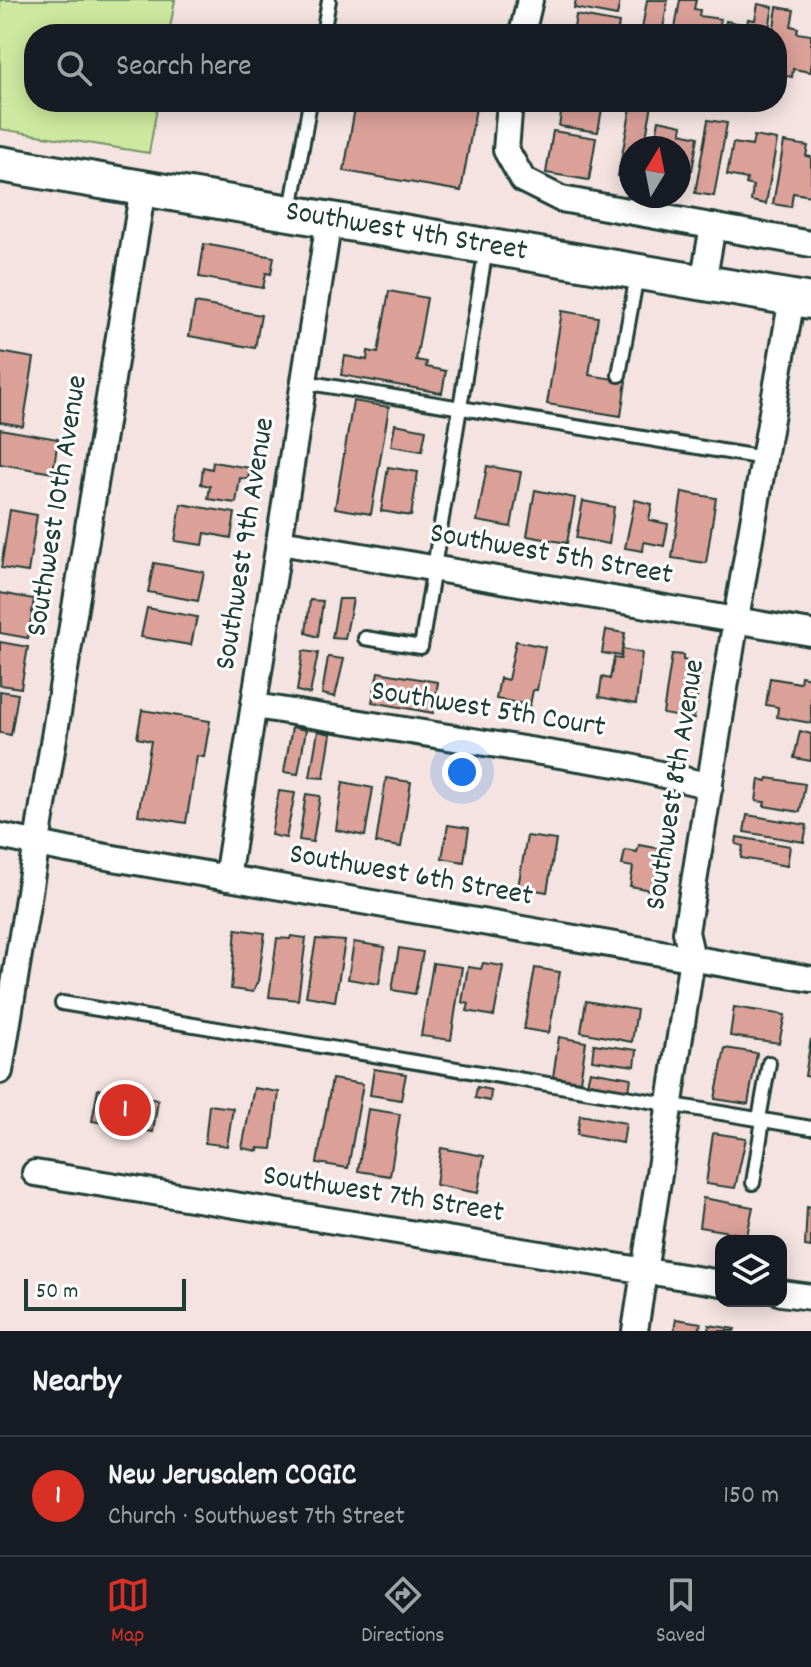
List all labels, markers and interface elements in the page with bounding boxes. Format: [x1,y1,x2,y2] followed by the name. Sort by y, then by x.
[24,24,787,112] search box
[52,46,96,90] icon: search
[116,47,252,90] text: Search here
[619,136,691,208] north arrow
[282,191,530,274] street label: Southwest 4th Street
[17,372,101,640] street label: Southwest 10th Avenue
[206,415,288,673] street label: Southwest 9th Avenue
[426,513,676,599] street label: Southwest 5th Street
[636,657,718,913] street label: Southwest 8th Avenue
[368,671,608,751] street label: Southwest 5th Court
[442,752,482,792] your location
[286,834,536,920] street label: Southwest 6th Street
[99,1080,151,1140] pin: 1
[259,1156,507,1236] street label: Southwest 7th Street
[715,1235,787,1307] map controls
[715,1235,787,1307] button: layers
[24,1275,186,1311] scale bar
[36,1277,78,1308] text: 50 m
[32,1359,121,1408] text: Nearby
[108,1456,356,1499] text: New Jerusalem COGIC
[55,1478,61,1515] text: 1
[723,1478,779,1515] text: 150 m
[108,1499,405,1536] text: Church · Southwest 7th Street
[106,1573,150,1652] tab: Map
[361,1573,445,1652] tab: Directions
[656,1573,705,1652] tab: Saved

